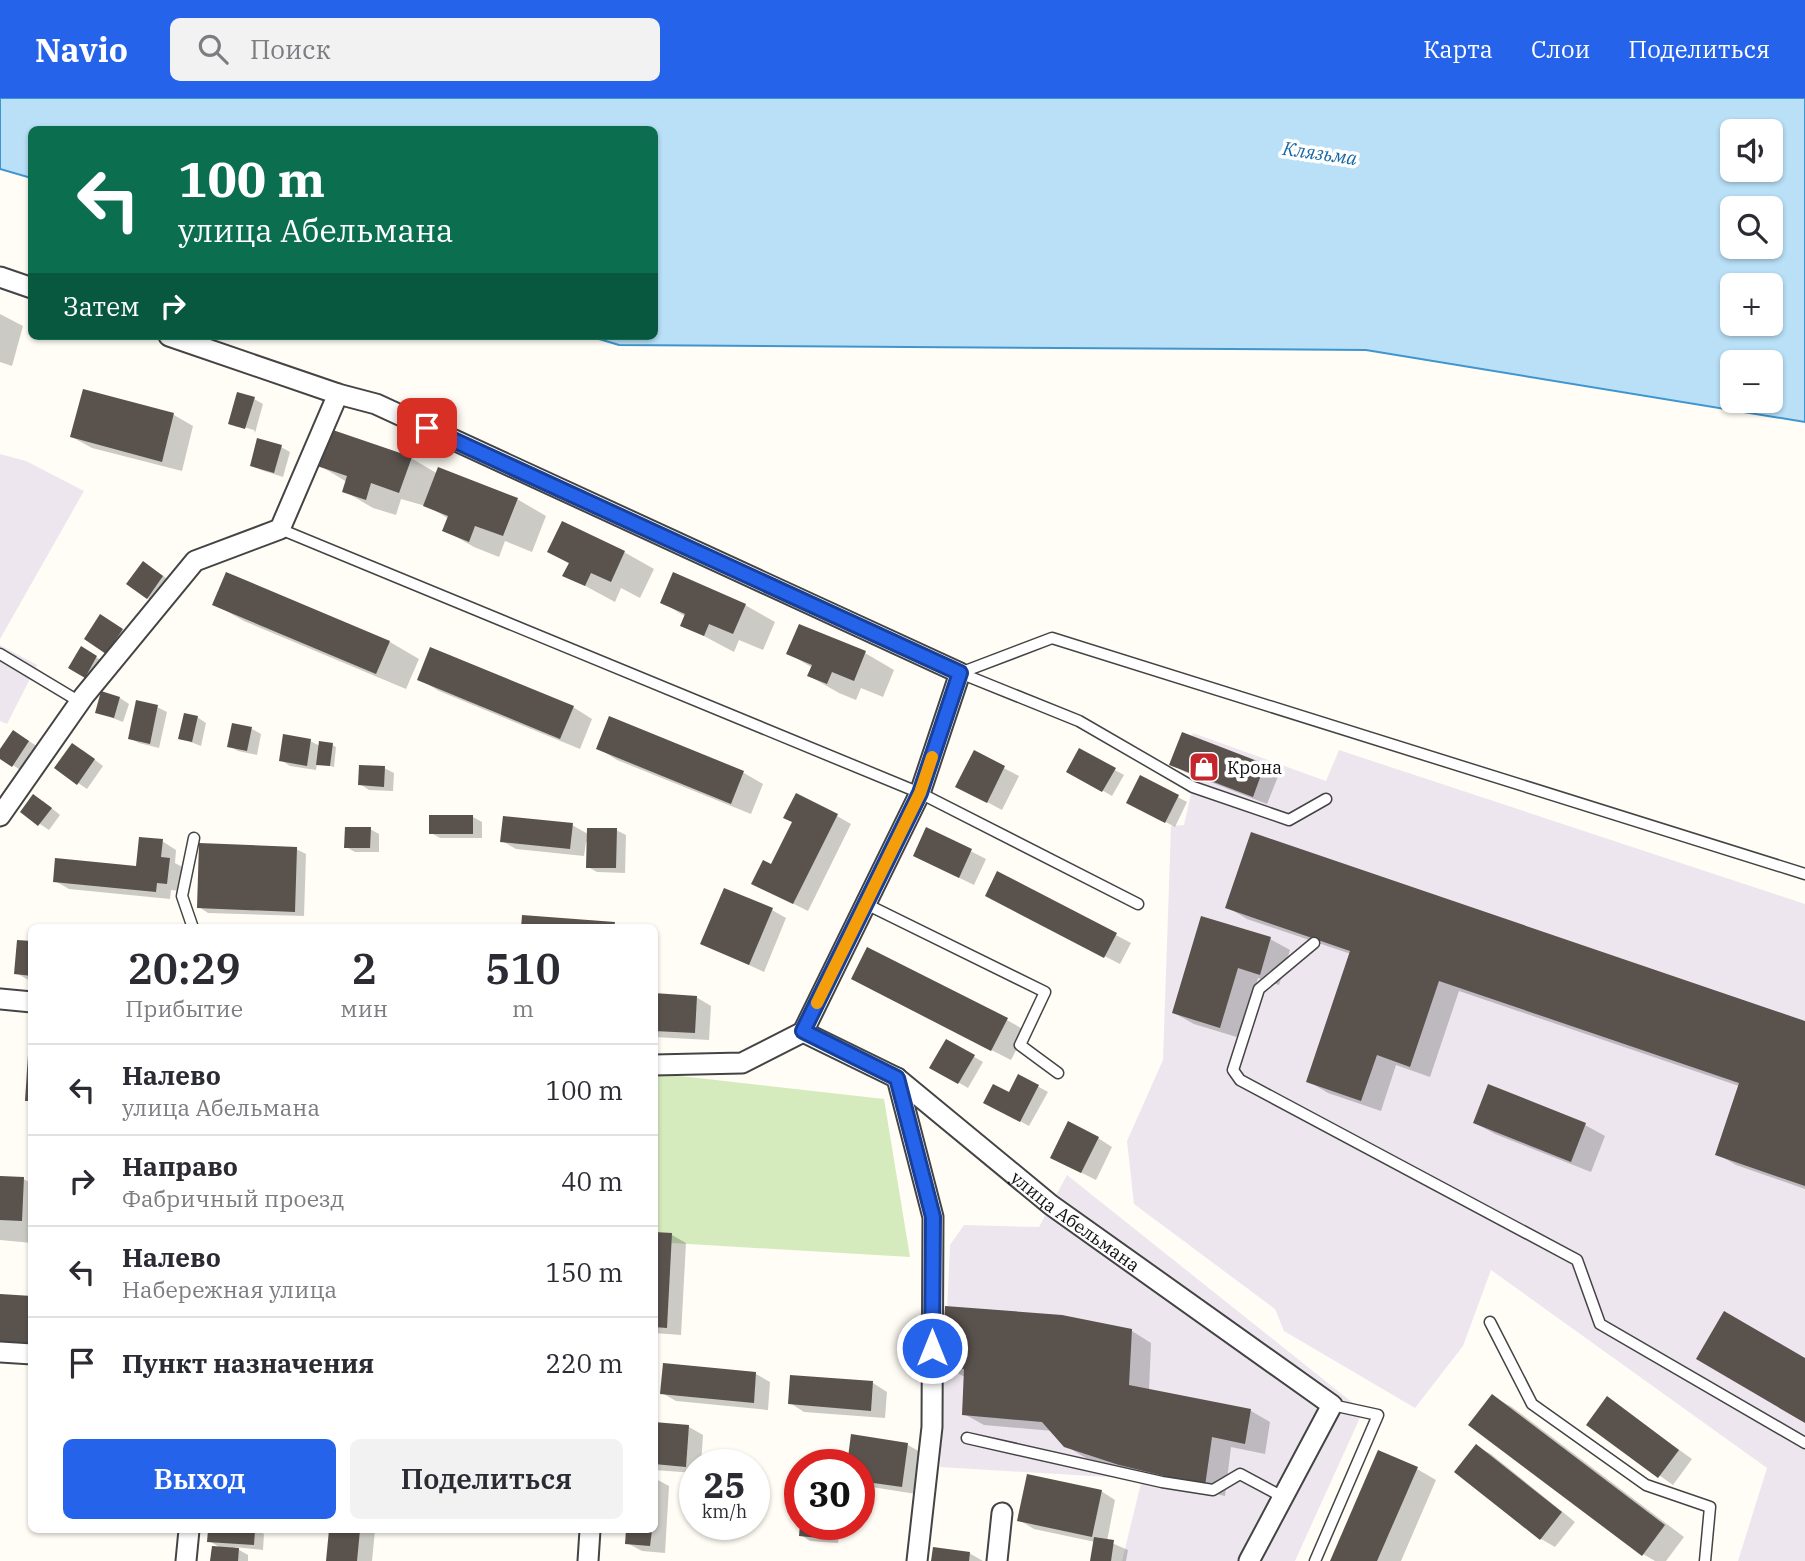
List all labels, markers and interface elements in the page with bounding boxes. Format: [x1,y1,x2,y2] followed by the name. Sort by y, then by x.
[170,18,660,81] search box
[35,28,128,71] text: Navio
[194,30,232,68] icon: search
[250,32,331,66] text: Поиск
[1423,33,1493,65] text: Карта
[1531,33,1590,65] text: Слои
[1628,33,1770,65] text: Поделиться
[1720,119,1783,413] map controls
[1720,119,1783,182] button: sound
[1280,136,1359,170] water label: Клязьма
[178,147,325,210] text: 100 m
[63,154,154,245] icon: left
[1720,196,1783,259] button: search
[178,209,454,251] text: улица Абельмана
[1720,273,1783,336] button: +
[154,287,192,325] icon: right
[63,289,140,323] text: Затем
[1720,350,1783,413] button: −
[397,398,457,458] pin
[408,409,446,447] icon: arrive
[1187,750,1221,784] shop icon: Крона
[1227,756,1282,779] place label: Крона
[128,941,241,996] text: 20:29
[352,941,377,996] text: 2
[485,941,561,996] text: 510
[125,993,243,1023] text: Прибытие
[340,993,388,1023] text: мин
[512,993,534,1023] text: m
[122,1058,221,1092] text: Налево
[63,1071,101,1109] icon: left
[545,1073,623,1107] text: 100 m
[122,1092,320,1122] text: улица Абельмана
[122,1149,238,1183] text: Направо
[63,1162,101,1200] icon: right
[561,1164,623,1198] text: 40 m
[1006,1165,1145,1276] street label: улица Абельмана
[122,1183,344,1213] text: Фабричный проезд
[122,1240,221,1274] text: Налево
[63,1253,101,1291] icon: left
[545,1255,623,1289] text: 150 m
[122,1274,337,1304] text: Набережная улица
[895,1311,969,1385] position arrow
[63,1344,101,1382] icon: arrive
[122,1346,374,1380] text: Пункт назначения
[545,1346,623,1380] text: 220 m
[63,1439,336,1519] button: Выход
[350,1439,623,1519] button: Поделиться
[784,1449,875,1540] speed limit sign: 30
[703,1462,746,1508] text: 25
[702,1500,747,1523] text: km/h

